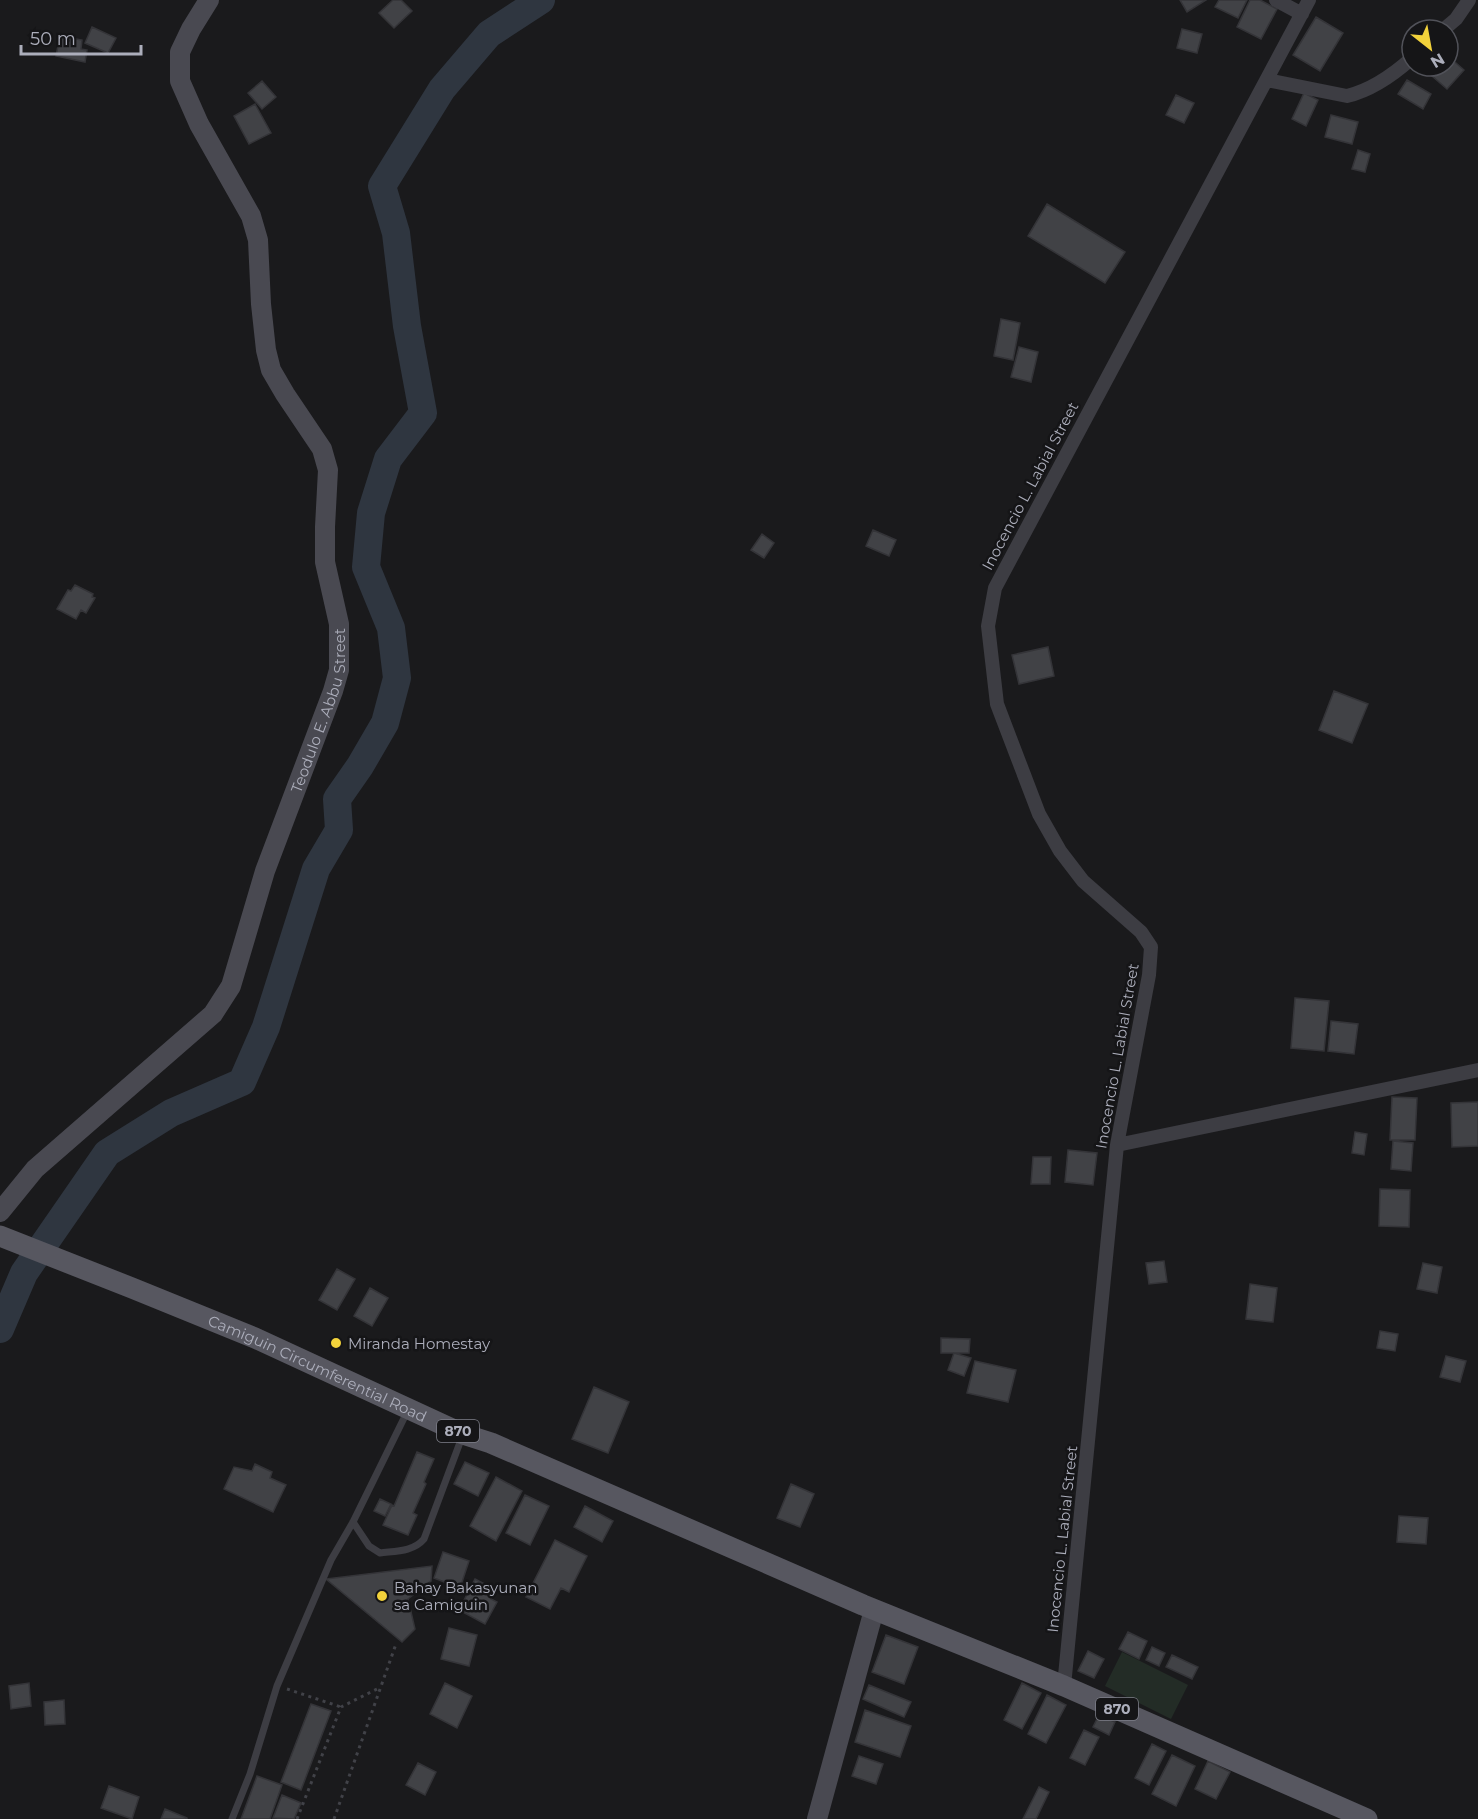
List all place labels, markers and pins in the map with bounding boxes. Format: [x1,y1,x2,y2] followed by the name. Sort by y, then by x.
[348,1334,491,1353] place label: Miranda Homestay
[329,1336,343,1350] marker: Miranda Homestay
[394,1578,537,1614] place label: Bahay Bakasyunan sa Camiguin
[375,1589,389,1603] marker: Bahay Bakasyunan sa Camiguin

